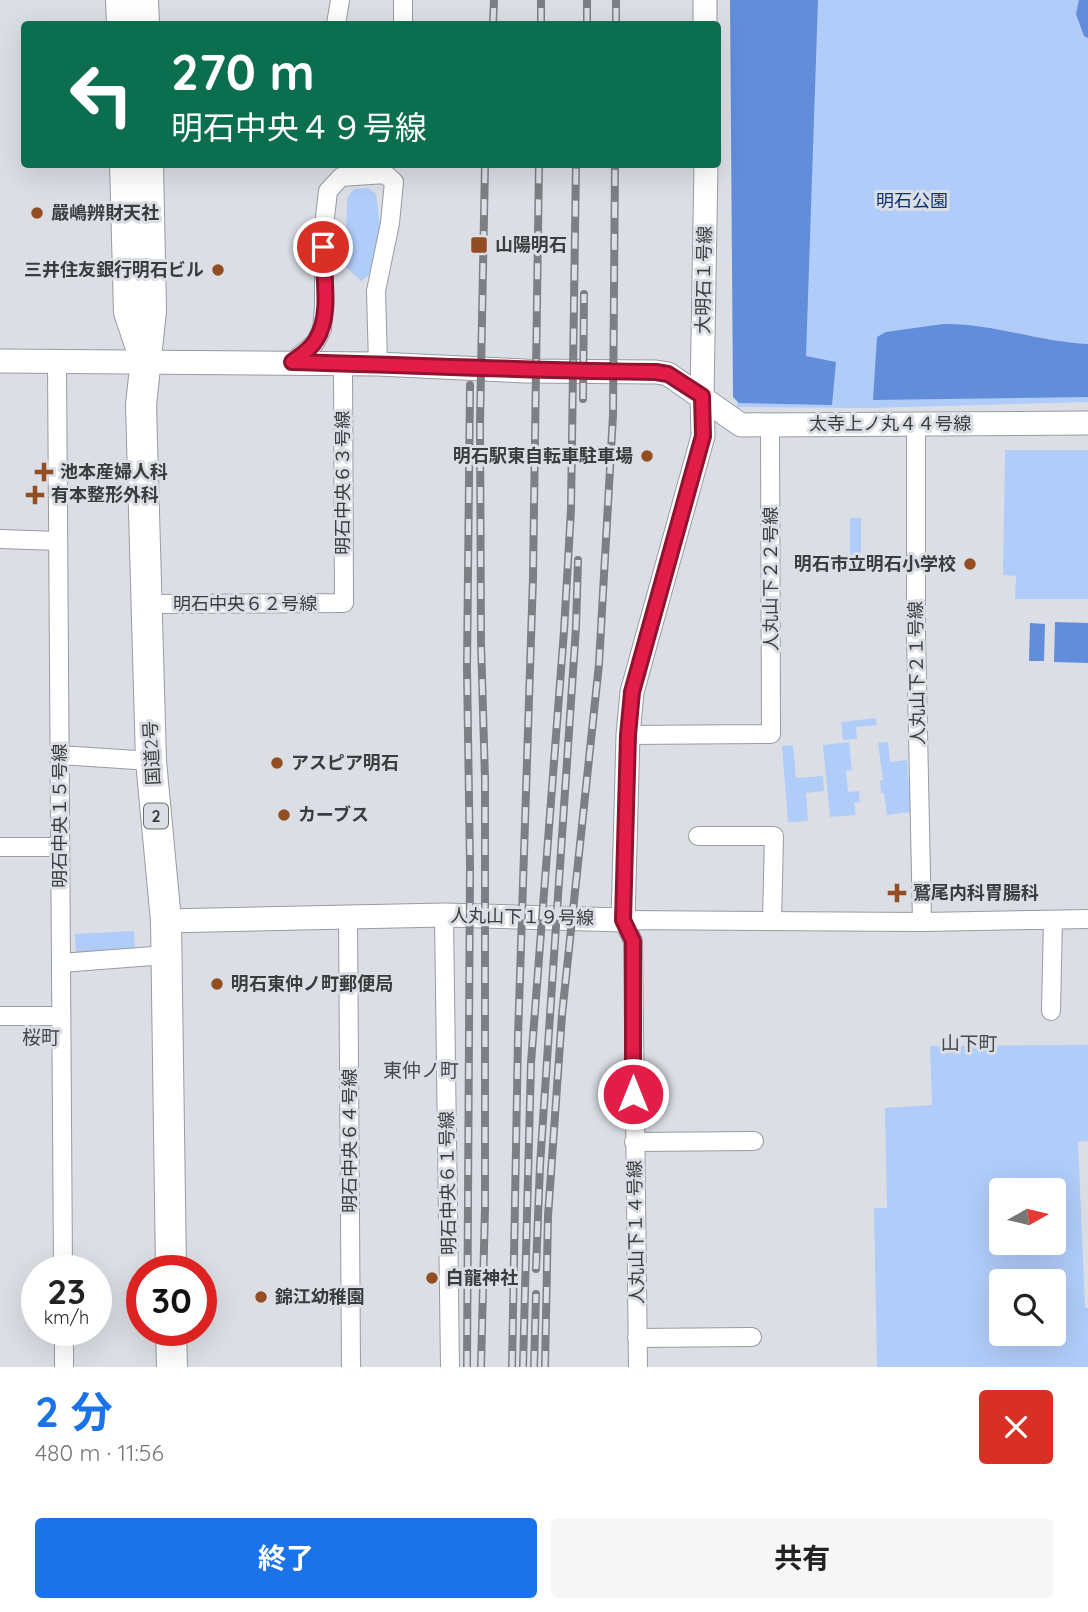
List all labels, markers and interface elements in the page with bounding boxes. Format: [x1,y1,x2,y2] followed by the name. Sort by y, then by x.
[171,41,315,102] text: 270 m
[56,49,147,140] icon: left
[171,107,427,147] text: 明石中央４９号線
[876,189,948,212] park label: 明石公園
[51,201,159,224] place label: 嚴嶋辨財天社
[29,205,45,221] marker: 嚴嶋辨財天社
[293,217,353,277] pin
[691,226,716,334] street label: 大明石１号線
[304,228,342,266] icon: arrive
[495,233,567,256] place label: 山陽明石
[469,235,489,255] marker: 山陽明石
[24,258,204,281] place label: 三井住友銀行明石ビル
[210,262,226,278] marker: 三井住友銀行明石ビル
[331,411,354,555] street label: 明石中央６３号線
[809,412,971,435] street label: 太寺上ノ丸４４号線
[453,444,633,467] place label: 明石駅東自転車駐車場
[639,448,655,464] marker: 明石駅東自転車駐車場
[60,460,168,483] place label: 池本産婦人科
[34,462,54,482] marker: 池本産婦人科
[51,483,159,506] place label: 有本整形外科
[25,485,45,505] marker: 有本整形外科
[759,507,782,651] street label: 人丸山下２２号線
[794,552,956,575] place label: 明石市立明石小学校
[962,556,978,572] marker: 明石市立明石小学校
[173,592,317,615] street label: 明石中央６２号線
[904,601,929,745] street label: 人丸山下２１号線
[138,720,165,786] street label: 国道2号
[48,744,71,888] street label: 明石中央１５号線
[291,751,399,774] place label: アスピア明石
[269,755,285,771] marker: アスピア明石
[298,803,369,826] place label: カーブス
[144,804,168,828] road number: 2
[276,807,292,823] marker: カーブス
[913,881,1039,904] place label: 鷲尾内科胃腸科
[887,883,907,903] marker: 鷲尾内科胃腸科
[450,904,594,929] street label: 人丸山下１９号線
[231,972,393,995] place label: 明石東仲ノ町郵便局
[209,976,225,992] marker: 明石東仲ノ町郵便局
[22,1025,60,1049] district label: 桜町
[940,1031,998,1055] district label: 山下町
[596,1057,670,1131] position arrow
[383,1058,459,1082] district label: 東仲ノ町
[338,1069,361,1213] street label: 明石中央６４号線
[435,1111,460,1255] street label: 明石中央６１号線
[623,1160,648,1304] street label: 人丸山下１４号線
[989,1178,1066,1255] north arrow
[989,1178,1066,1346] map controls
[126,1255,217,1346] speed limit sign: 30
[446,1266,518,1289] place label: 白龍神社
[47,1269,86,1313] text: 23
[989,1269,1066,1346] button: search
[424,1270,440,1286] marker: 白龍神社
[275,1285,365,1308] place label: 錦江幼稚園
[253,1289,269,1305] marker: 錦江幼稚園
[44,1306,89,1329] text: km/h
[35,1385,113,1438] text: 2 分
[979,1390,1053,1464] button: close
[35,1438,164,1467] text: 480 m · 11:56
[35,1518,537,1598] button: 終了
[551,1518,1053,1598] button: 共有

